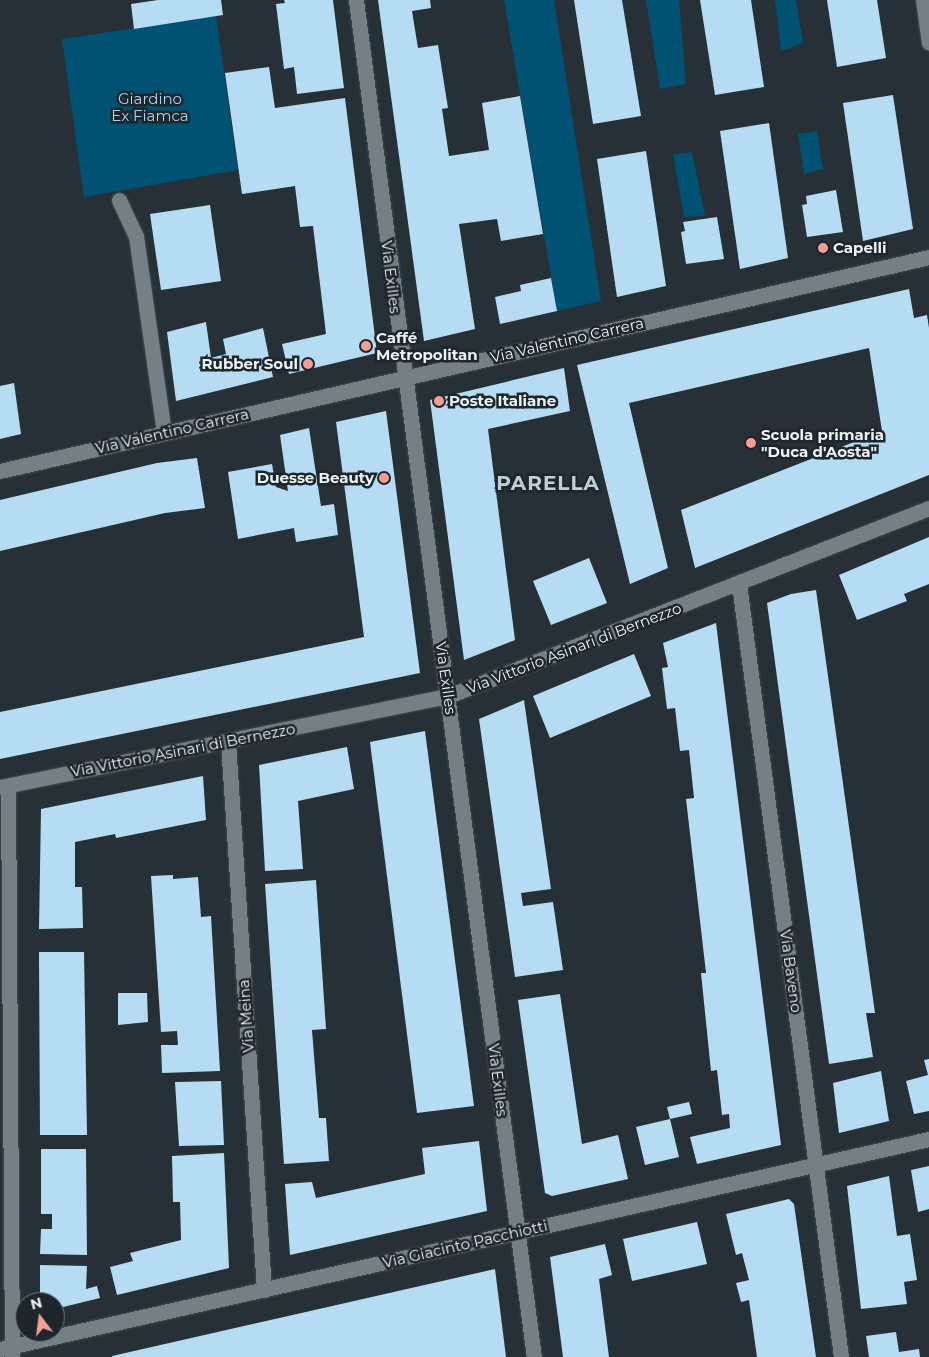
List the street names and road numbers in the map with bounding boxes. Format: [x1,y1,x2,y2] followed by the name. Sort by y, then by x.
[378,240,404,314] street label: Via Exilles
[489,314,645,366] street label: Via Valentino Carrera
[94,405,250,457] street label: Via Valentino Carrera
[464,599,684,697] street label: Via Vittorio Asinari di Bernezzo
[432,640,460,716] street label: Via Exilles
[69,719,297,781] street label: Via Vittorio Asinari di Bernezzo
[776,928,806,1014] street label: Via Baveno
[234,979,258,1053] street label: Via Meina
[485,1043,511,1117] street label: Via Exilles
[381,1216,549,1272] street label: Via Giacinto Pacchiotti

